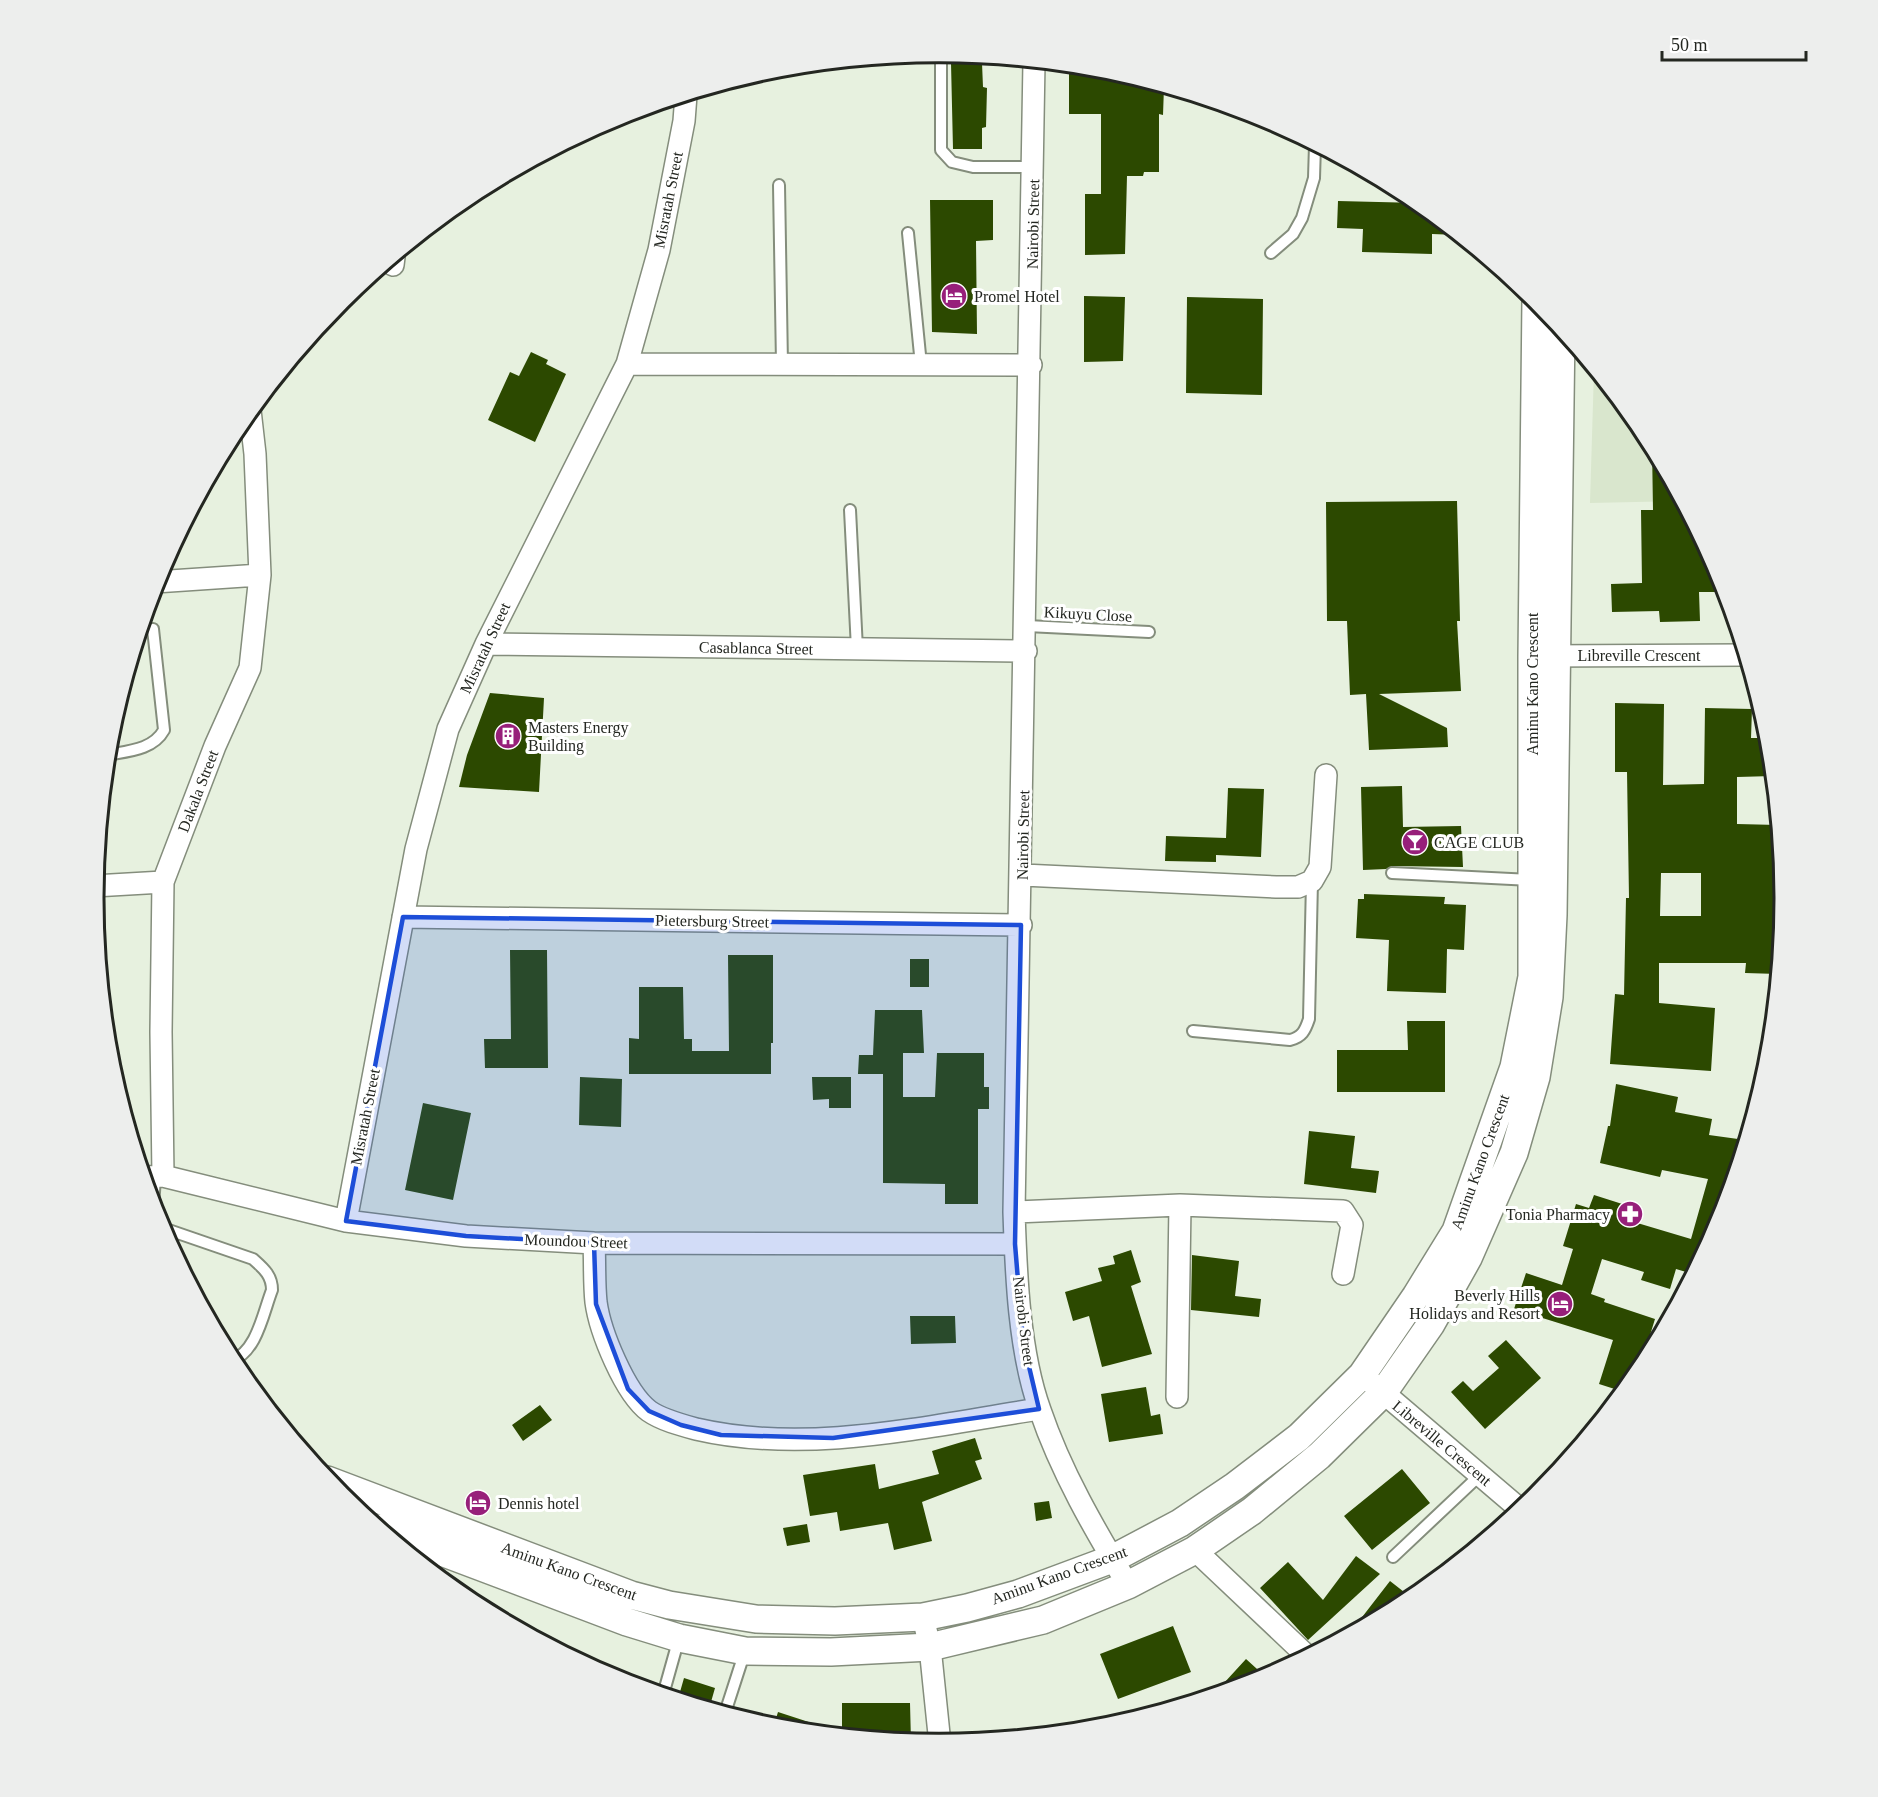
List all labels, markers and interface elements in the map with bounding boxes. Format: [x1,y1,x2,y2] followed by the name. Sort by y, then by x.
[1662,24,1806,62] scale bar
[1671,35,1708,55] text: 50 m
[650,150,686,250] street label: Misratah Street
[1024,178,1042,269] street label: Nairobi Street
[939,281,969,311] hotel icon: Promel Hotel
[974,288,1060,305] place label: Promel Hotel
[457,599,514,696] street label: Misratah Street
[1043,603,1133,626] street label: Kikuyu Close
[1524,612,1541,756] street label: Aminu Kano Crescent
[699,639,814,658] street label: Casablanca Street
[1577,647,1701,664] street label: Libreville Crescent
[528,719,629,755] place label: Masters Energy Building
[493,721,523,751] building icon: Masters Energy Building
[175,747,222,834] street label: Dakala Street
[1014,789,1032,880] street label: Nairobi Street
[1400,827,1430,857] bar icon: CAGE CLUB
[1434,834,1524,851] place label: CAGE CLUB
[655,912,770,932] street label: Pietersburg Street
[347,1067,383,1167] street label: Misratah Street
[1448,1091,1513,1232] street label: Aminu Kano Crescent
[1615,1199,1645,1229] pharmacy icon: Tonia Pharmacy
[1506,1206,1610,1224] place label: Tonia Pharmacy
[524,1231,629,1251] street label: Moundou Street
[1010,1275,1038,1367] street label: Nairobi Street
[1409,1287,1541,1323] place label: Beverly Hills Holidays and Resort
[1545,1289,1575,1319] hotel icon: Beverly Hills Holidays and Resort
[1389,1397,1495,1489] street label: Libreville Crescent
[463,1488,493,1518] hotel icon: Dennis hotel
[498,1495,580,1512] place label: Dennis hotel
[499,1539,640,1604] street label: Aminu Kano Crescent
[989,1542,1130,1607] street label: Aminu Kano Crescent

